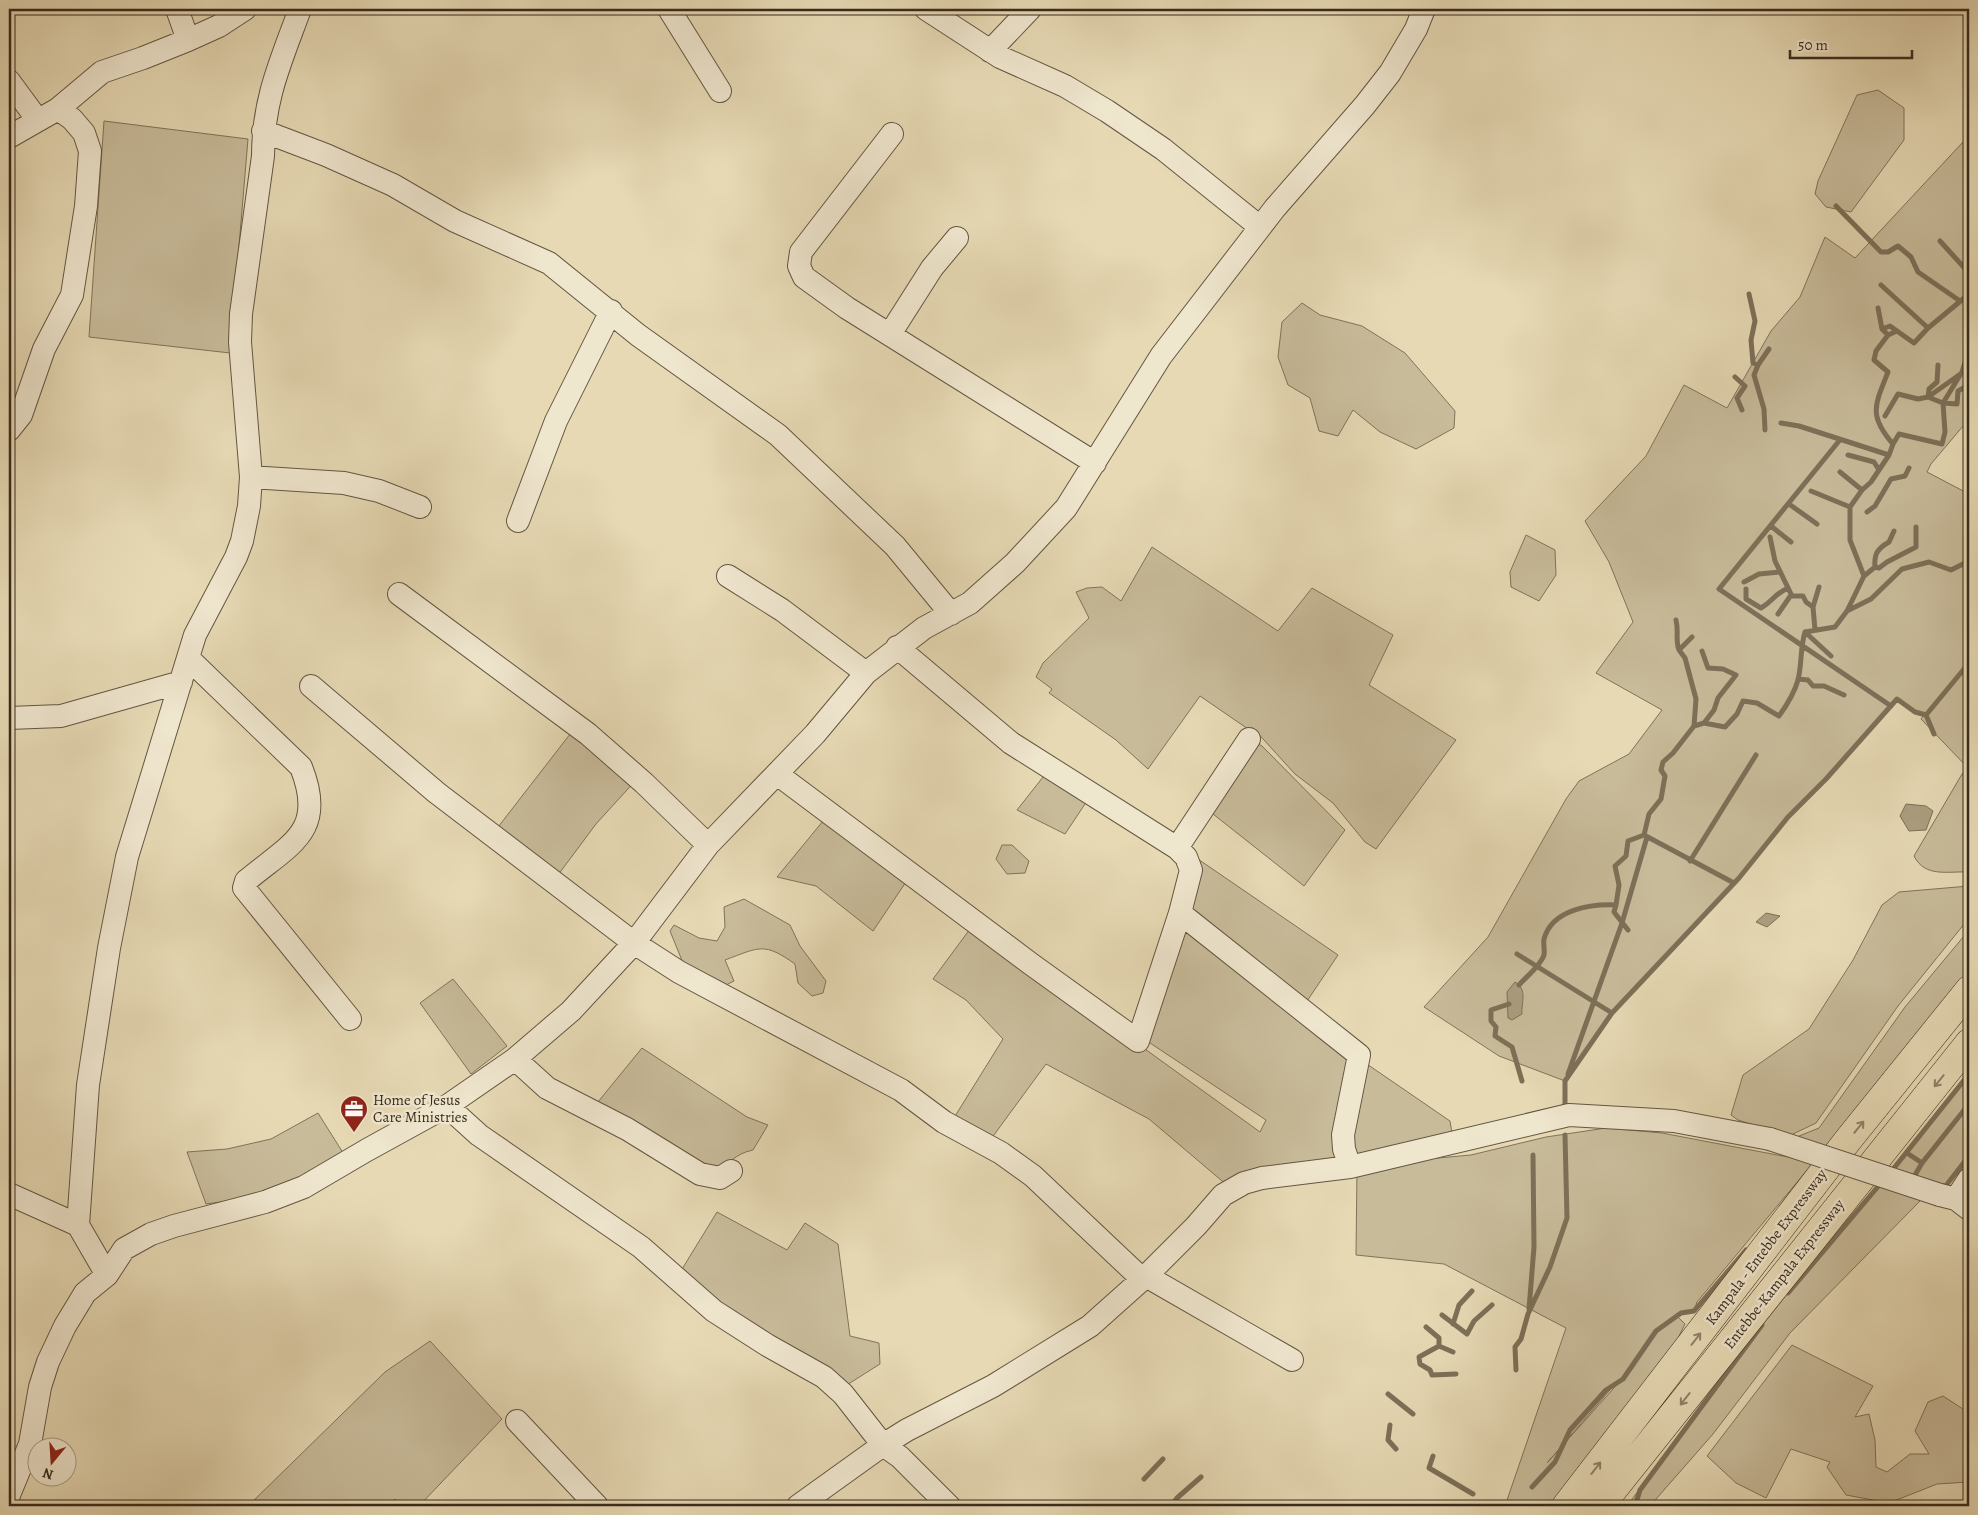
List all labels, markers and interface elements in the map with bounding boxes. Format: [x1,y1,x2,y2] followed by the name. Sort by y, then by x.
[1790,28,1913,60] scale bar
[1798,35,1828,55] text: 50 m
[1933,1074,1944,1087] one-way arrow
[373,1090,468,1127] place label: Home of Jesus Care Ministries
[339,1094,369,1133] office icon: Home of Jesus Care Ministries
[1853,1121,1864,1134] one-way arrow
[1701,1165,1832,1329] street label: Kampala - Entebbe Expressway
[1719,1195,1849,1353] street label: Entebbe-Kampala Expressway
[1690,1333,1701,1346] one-way arrow
[1679,1392,1690,1405] one-way arrow
[28,1438,78,1488] north arrow
[1591,1462,1602,1475] one-way arrow
[40,1463,56,1484] text: N

